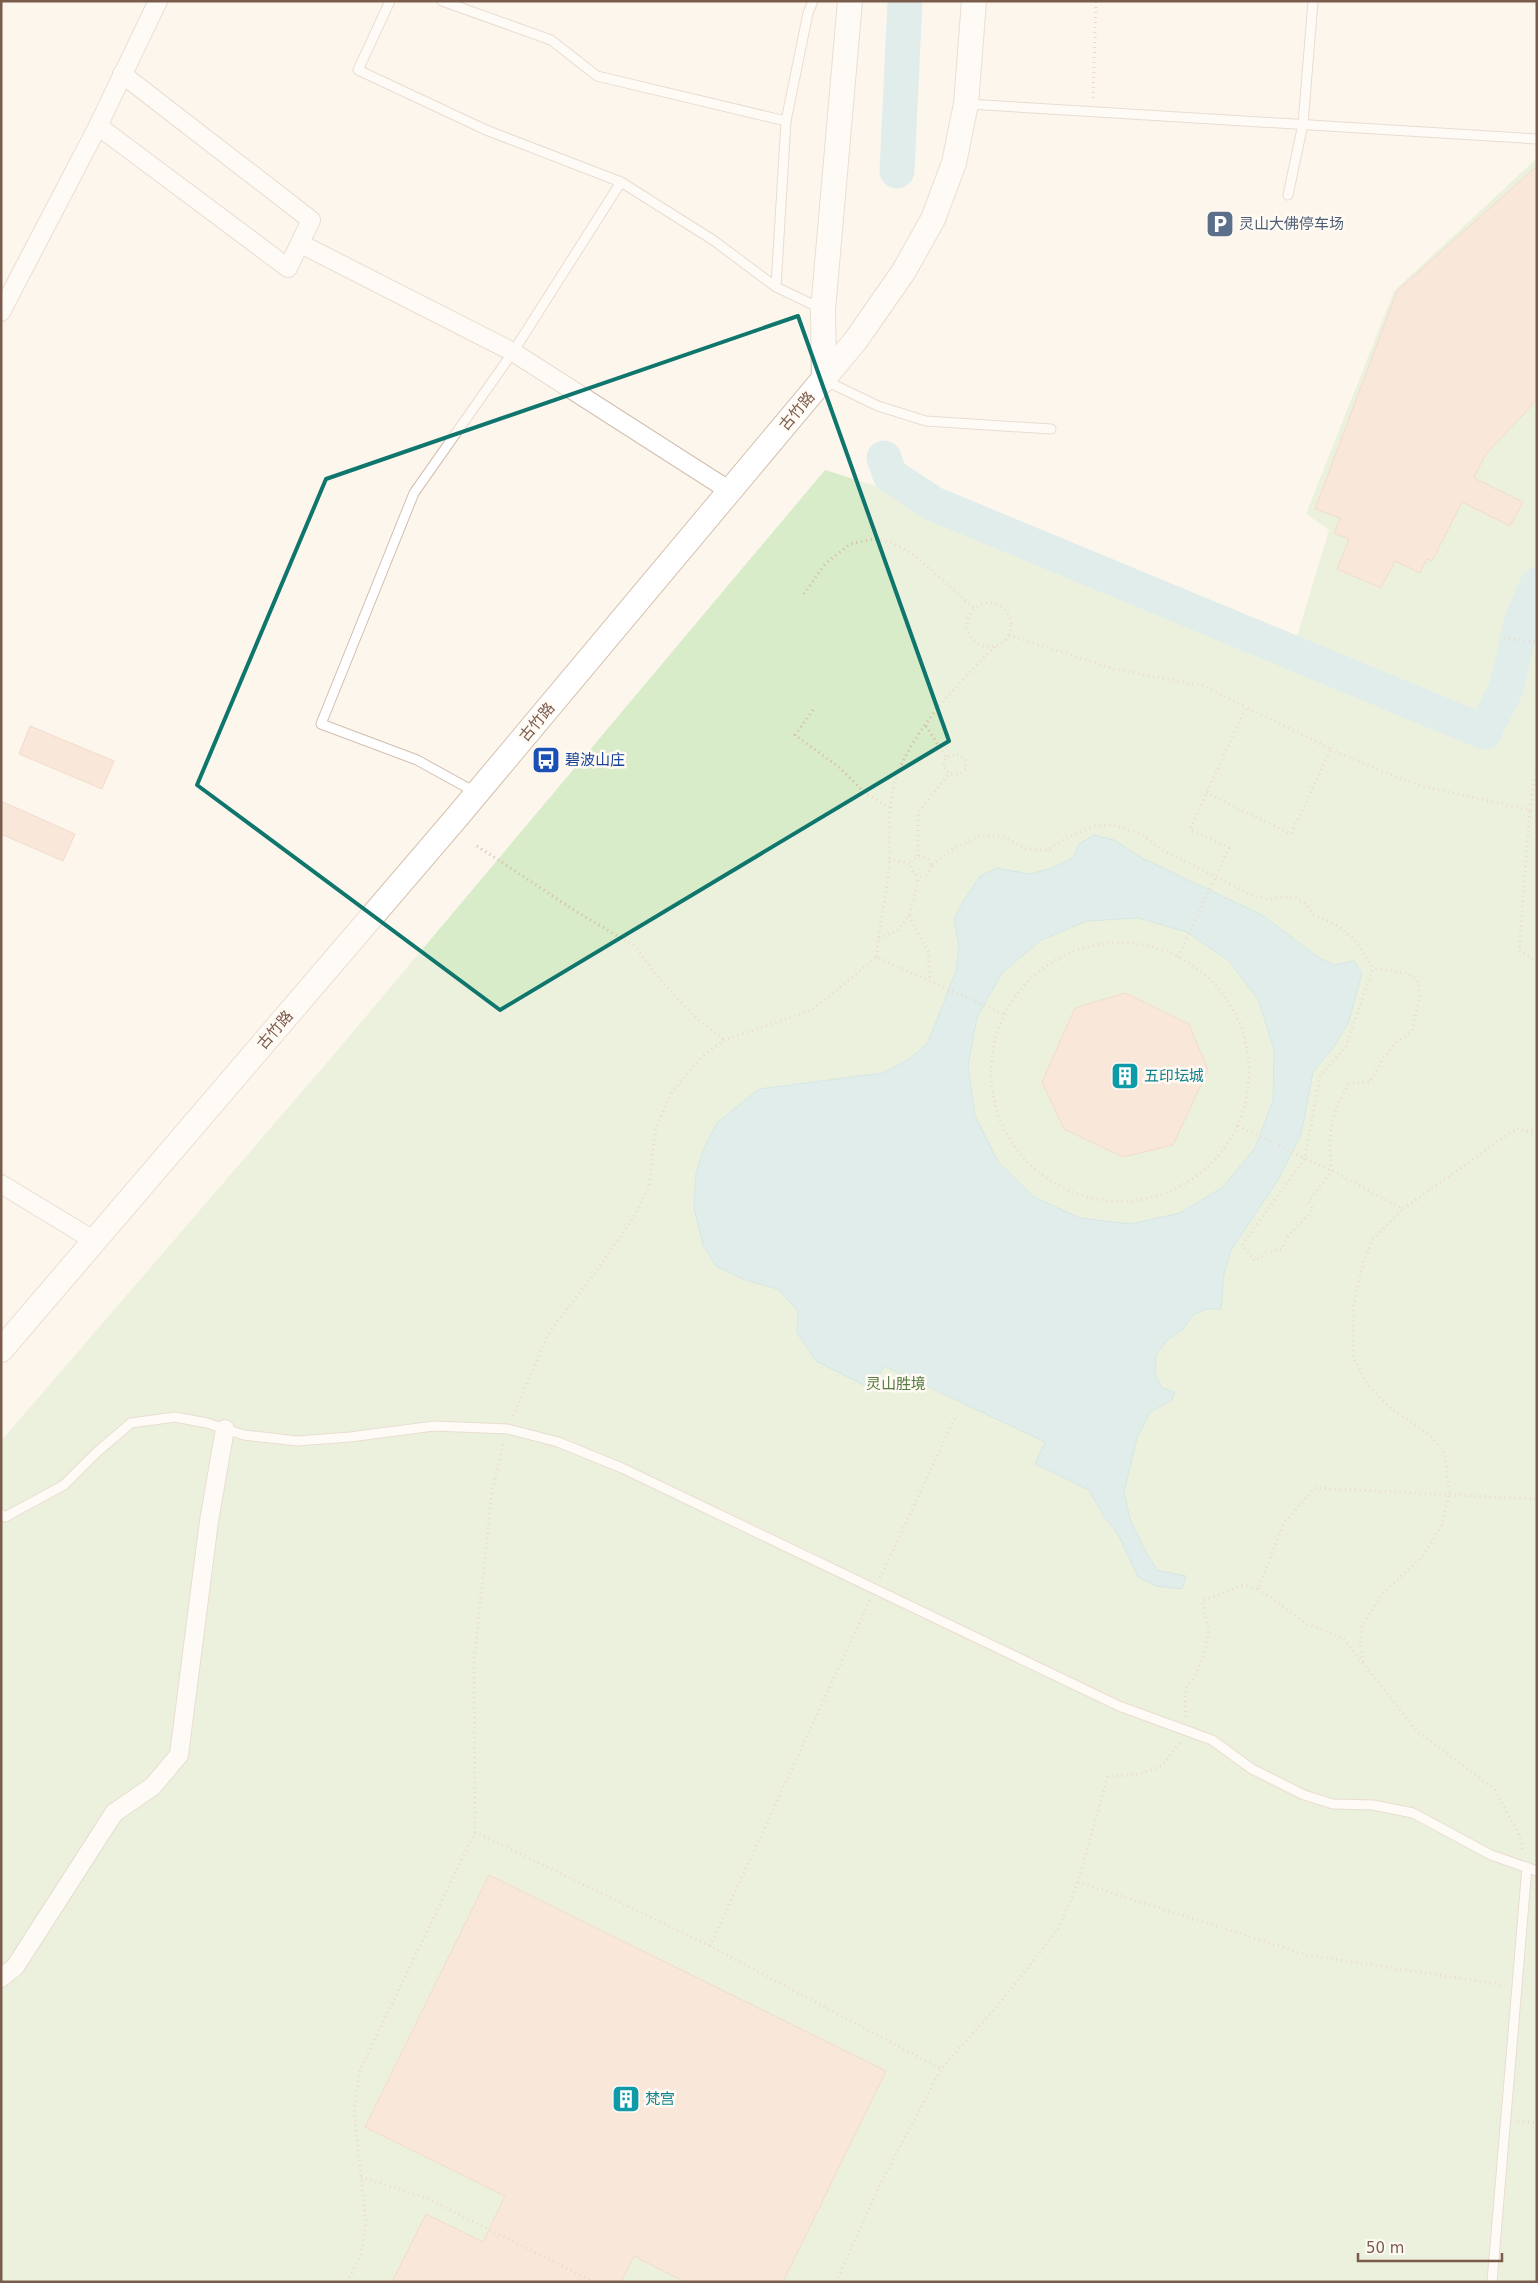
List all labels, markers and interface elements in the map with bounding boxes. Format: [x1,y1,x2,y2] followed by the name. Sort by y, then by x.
[1205,209,1235,239] parking icon: 灵山大佛停车场
[1239,215,1344,233] place label: 灵山大佛停车场
[776,388,818,434] street label: 古竹路
[516,699,558,745] street label: 古竹路
[531,745,561,775] bus stop icon: 碧波山庄
[565,751,625,769] place label: 碧波山庄
[253,1007,297,1053] street label: 古竹路
[1110,1061,1140,1091] building icon: 五印坛城
[1144,1067,1204,1085] place label: 五印坛城
[866,1375,926,1393] park label: 灵山胜境
[611,2084,641,2114] building icon: 梵宫
[645,2090,675,2108] place label: 梵宫
[1358,2230,1502,2262] scale bar
[1366,2239,1404,2257] text: 50 m

